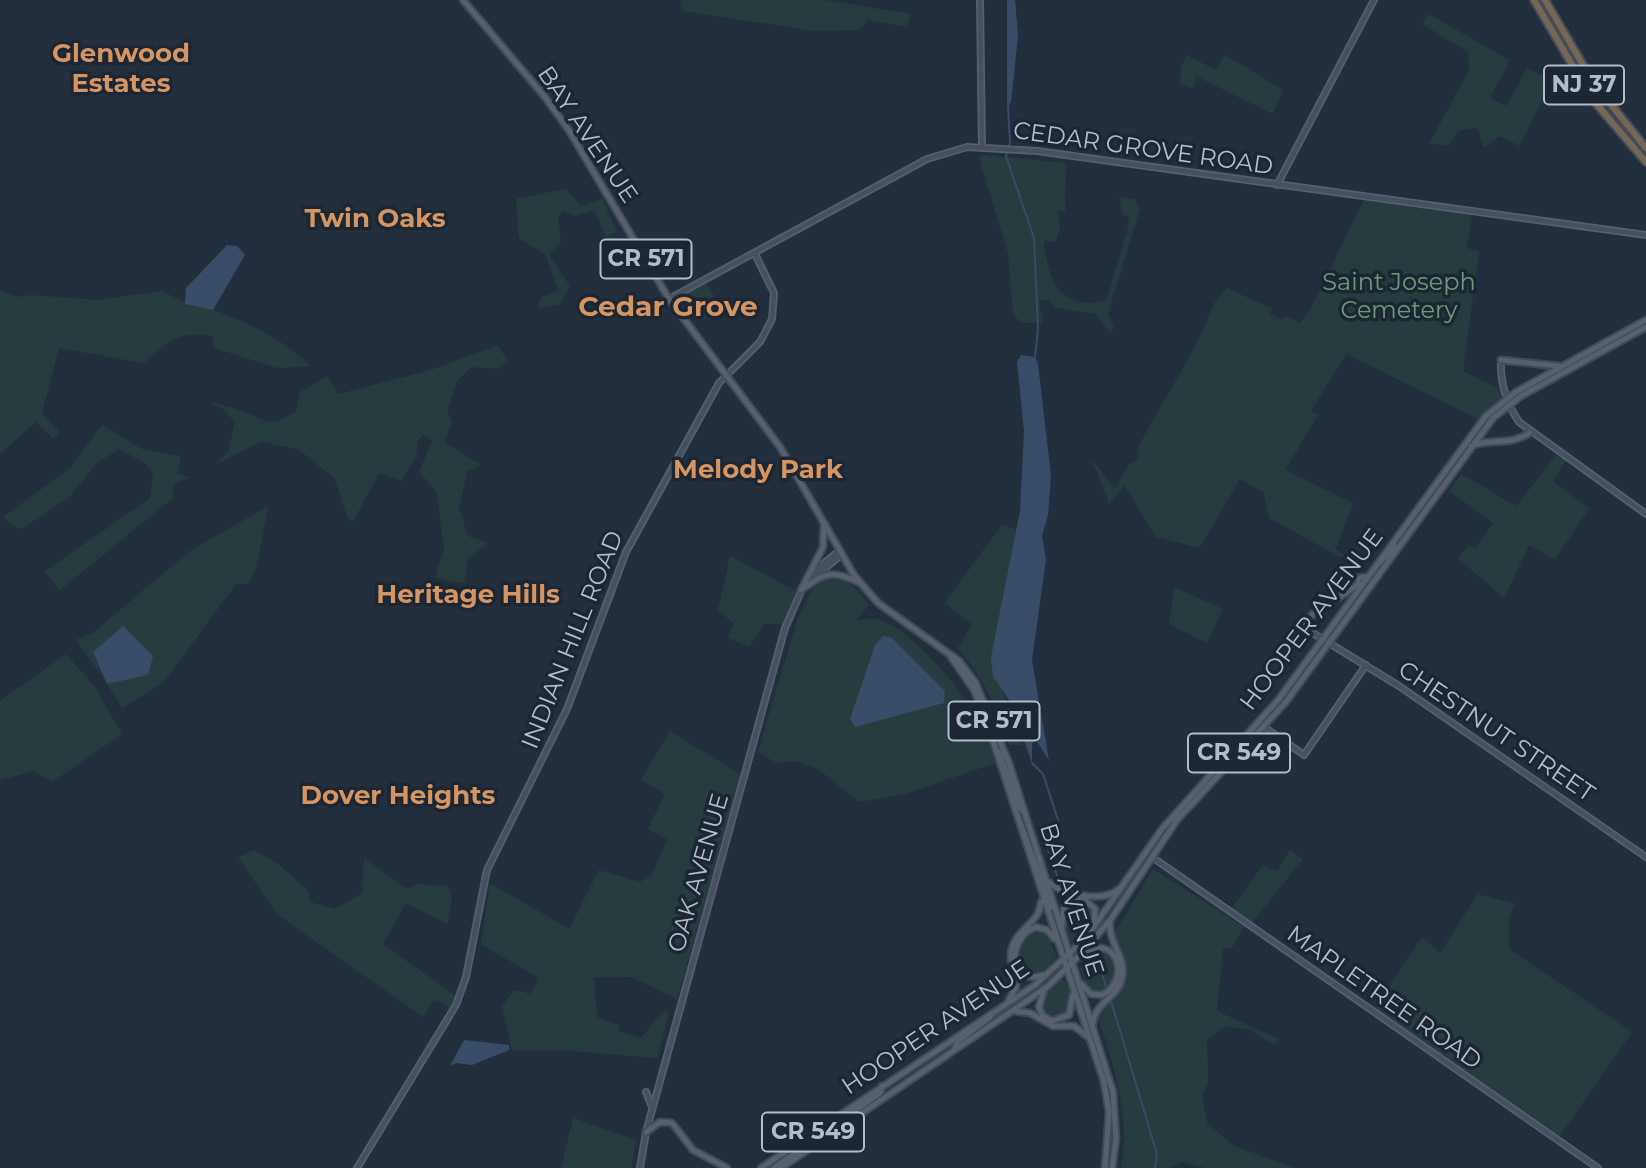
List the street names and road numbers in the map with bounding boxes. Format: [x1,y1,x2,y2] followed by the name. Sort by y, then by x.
[531,61,643,209] street label: BAY AVENUE
[1544,66,1624,104] road number: NJ 37
[1011,117,1275,181] street label: CEDAR GROVE ROAD
[600,240,692,278] road number: CR 571
[1234,524,1390,716] street label: HOOPER AVENUE
[516,527,630,753] street label: INDIAN HILL ROAD
[1392,656,1600,808] street label: CHESTNUT STREET
[948,702,1040,740] road number: CR 571
[1188,734,1290,772] road number: CR 549
[663,790,735,956] street label: OAK AVENUE
[1033,820,1109,980] street label: BAY AVENUE
[1281,920,1487,1076] street label: MAPLETREE ROAD
[837,955,1035,1101] street label: HOOPER AVENUE
[762,1112,864,1152] road number: CR 549

